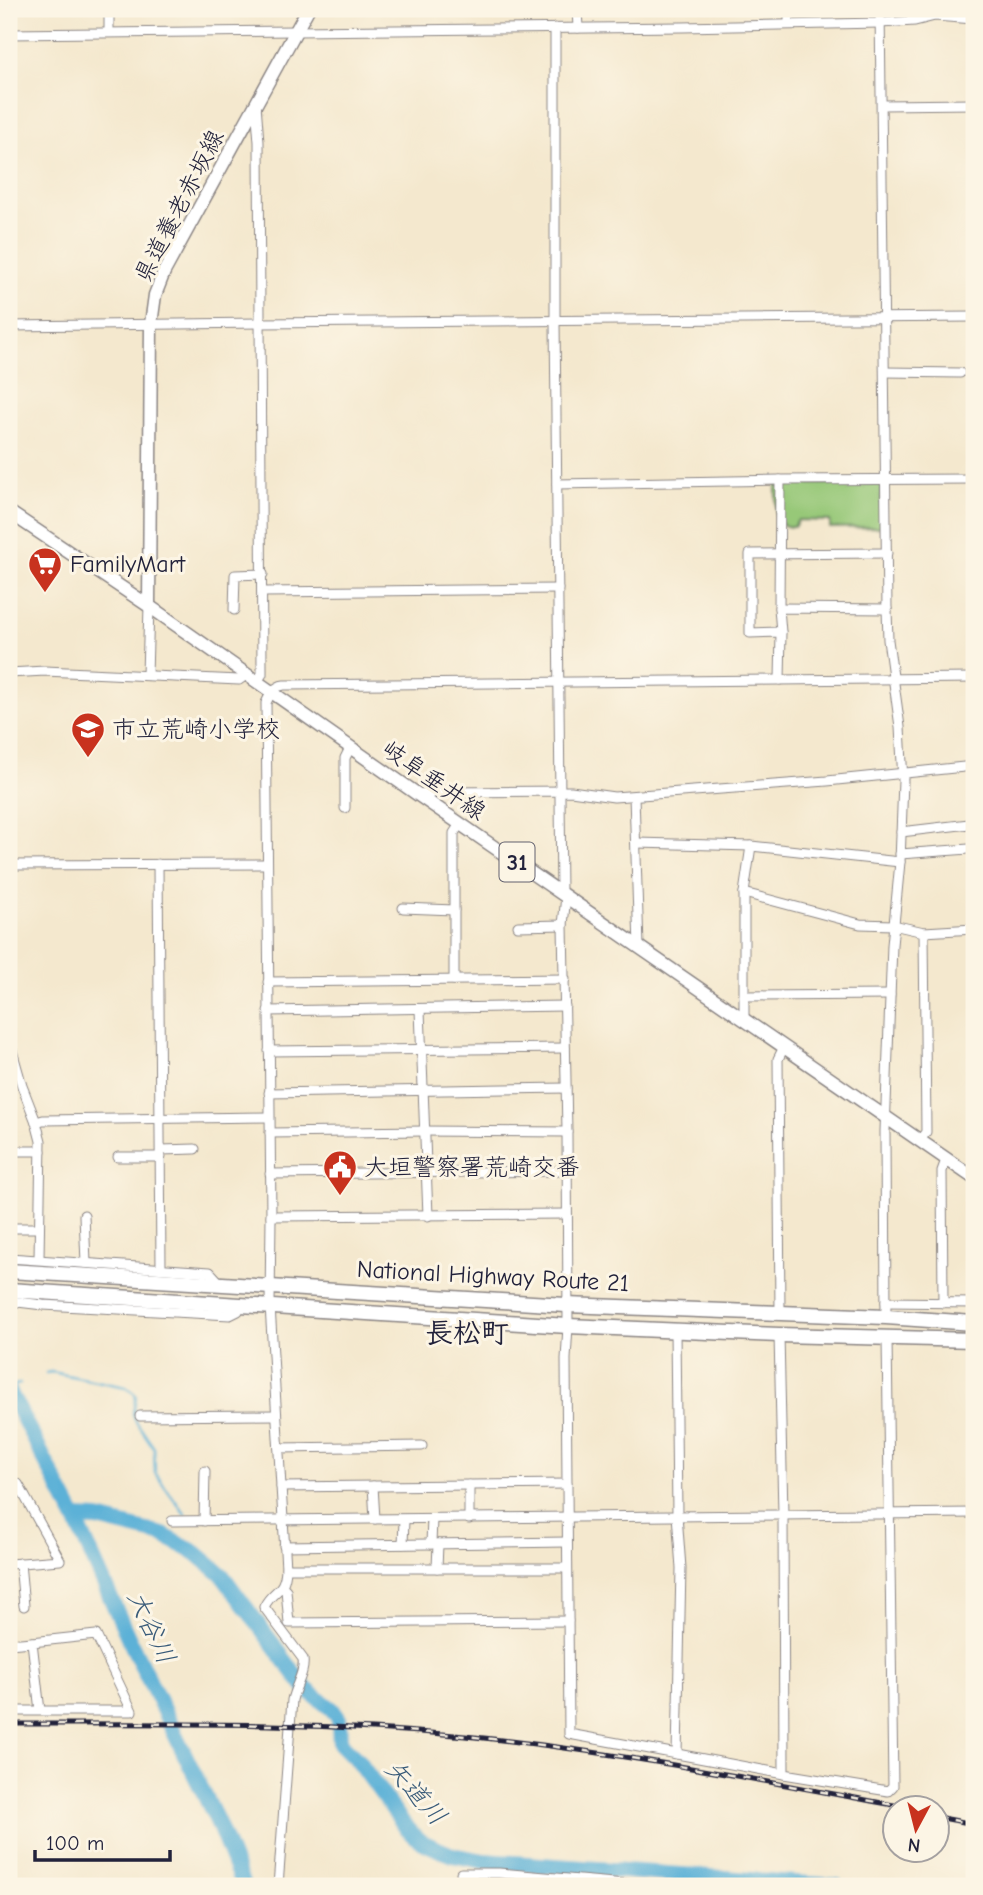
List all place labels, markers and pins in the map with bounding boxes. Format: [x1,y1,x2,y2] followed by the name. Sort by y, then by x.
[26,545,64,594] supermarket icon: FamilyMart
[70,550,186,578] place label: FamilyMart
[69,710,107,759] school or university icon: 市立荒崎小学校
[112,715,280,743] place label: 市立荒崎小学校
[321,1148,359,1197] public building icon: 大垣警察署荒崎交番
[364,1153,580,1181] place label: 大垣警察署荒崎交番

